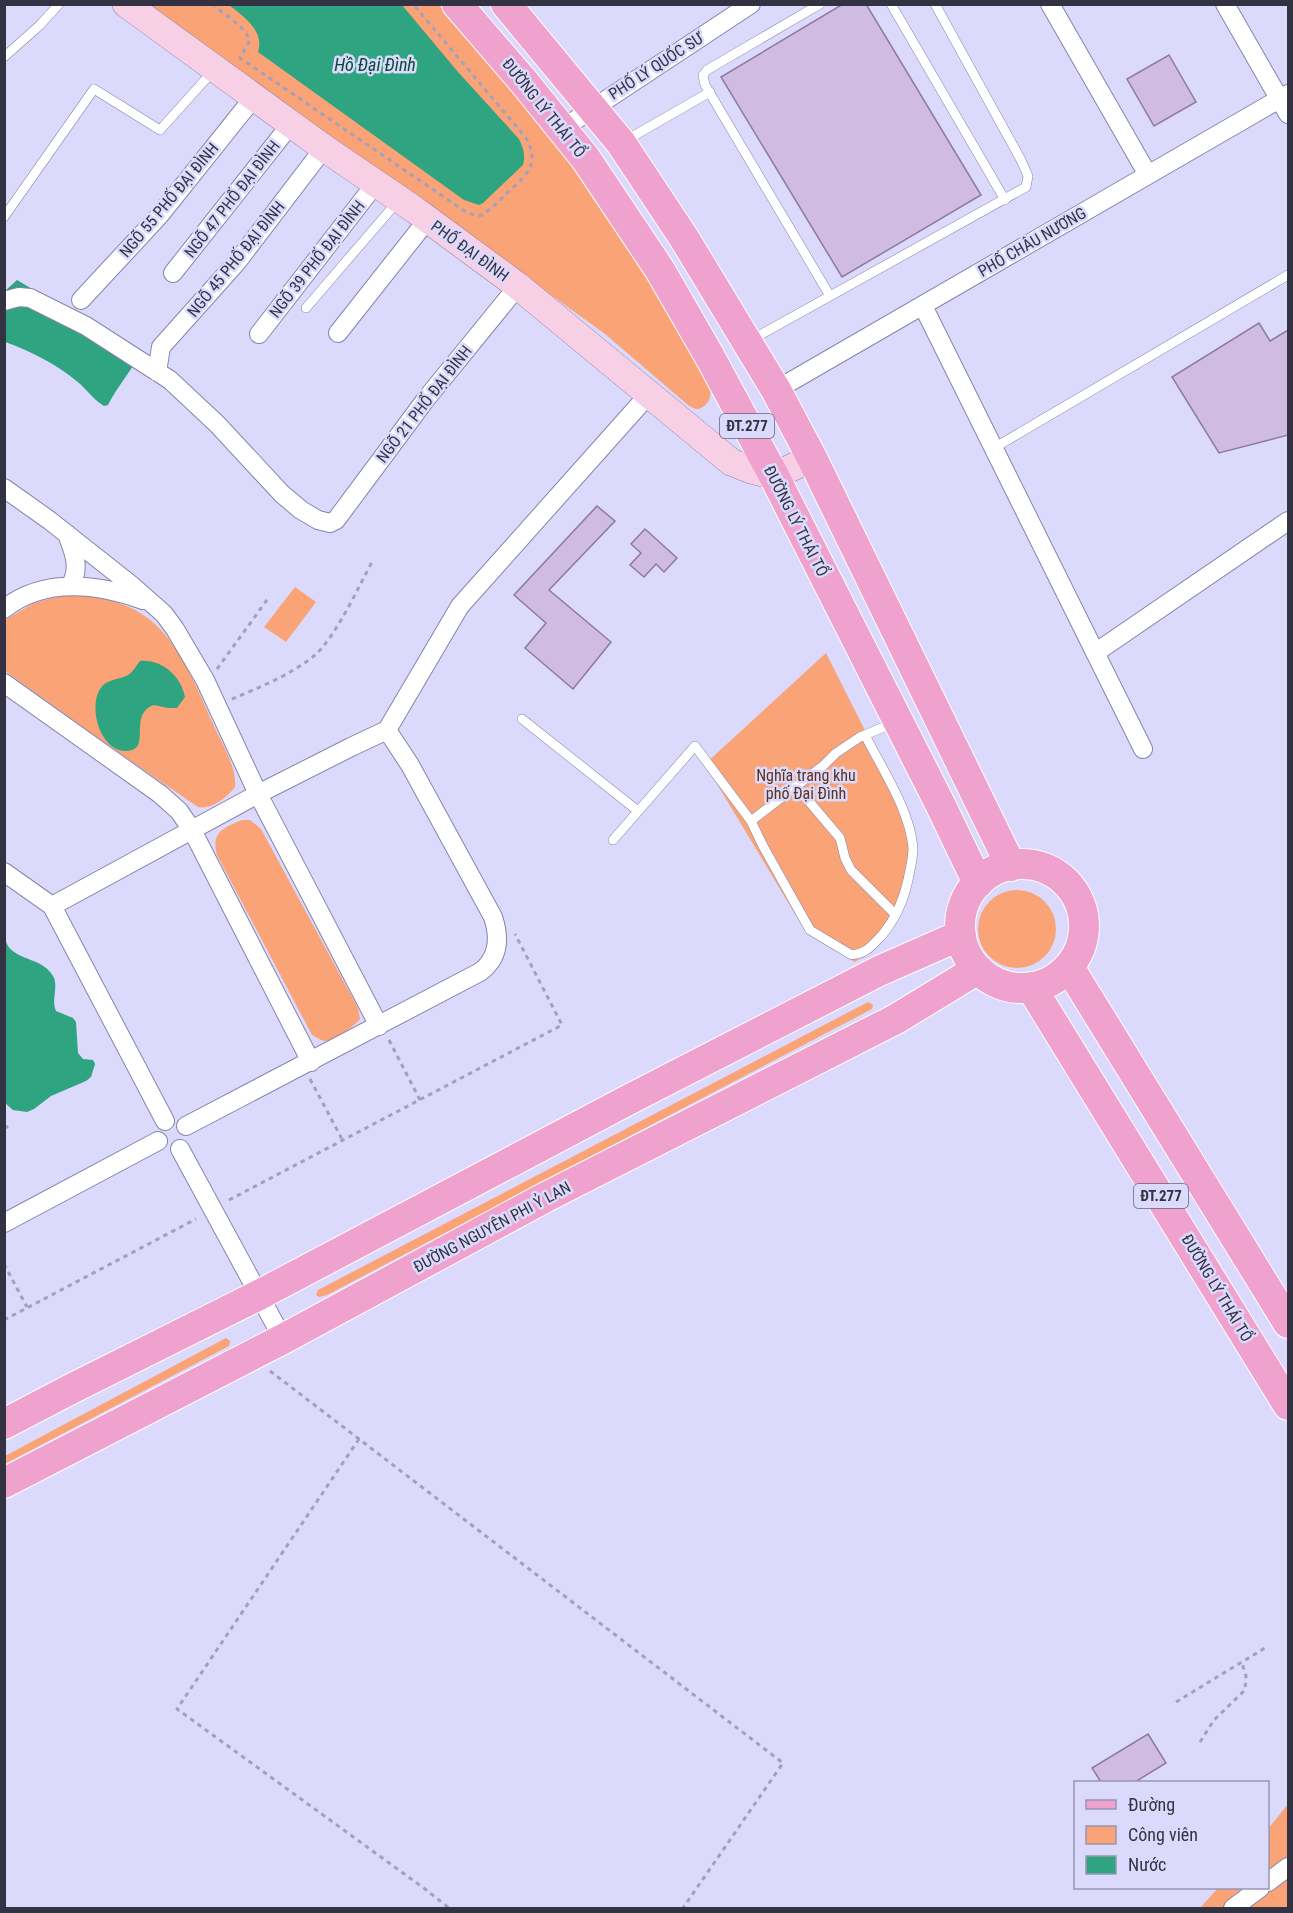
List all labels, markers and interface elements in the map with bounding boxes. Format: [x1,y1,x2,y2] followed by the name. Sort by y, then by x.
[604,26,708,104] street label: PHỐ LÝ QUỐC SƯ
[498,53,591,161] street label: ĐƯỜNG LÝ THÁI TỔ
[334,54,416,75] water label: Hồ Đại Đình
[179,135,284,261] street label: NGÕ 47 PHỐ ĐẠI ĐÌNH
[114,138,222,261] street label: NGÕ 55 PHỐ ĐẠI ĐÌNH
[264,195,369,321] street label: NGÕ 39 PHỐ ĐẠI ĐÌNH
[182,196,289,321] street label: NGÕ 45 PHỐ ĐẠI ĐÌNH
[974,202,1089,281] street label: PHỐ CHÂU NƯƠNG
[427,215,514,286] street label: PHỐ ĐẠI ĐÌNH
[371,340,476,466] street label: NGÕ 21 PHỐ ĐẠI ĐÌNH
[720,414,774,438] road number: ĐT.277
[760,461,834,580] street label: ĐƯỜNG LÝ THÁI TỔ
[756,766,856,803] park label: Nghĩa trang khu phố Đại Đình
[410,1177,574,1277] street label: ĐƯỜNG NGUYÊN PHI Ỷ LAN
[1134,1184,1188,1208] road number: ĐT.277
[1177,1230,1258,1345] street label: ĐƯỜNG LÝ THÁI TỔ
[1074,1781,1269,1889] legend
[1128,1794,1175,1815] text: Đường
[1128,1824,1198,1845] text: Công viên
[1128,1854,1166,1875] text: Nước

